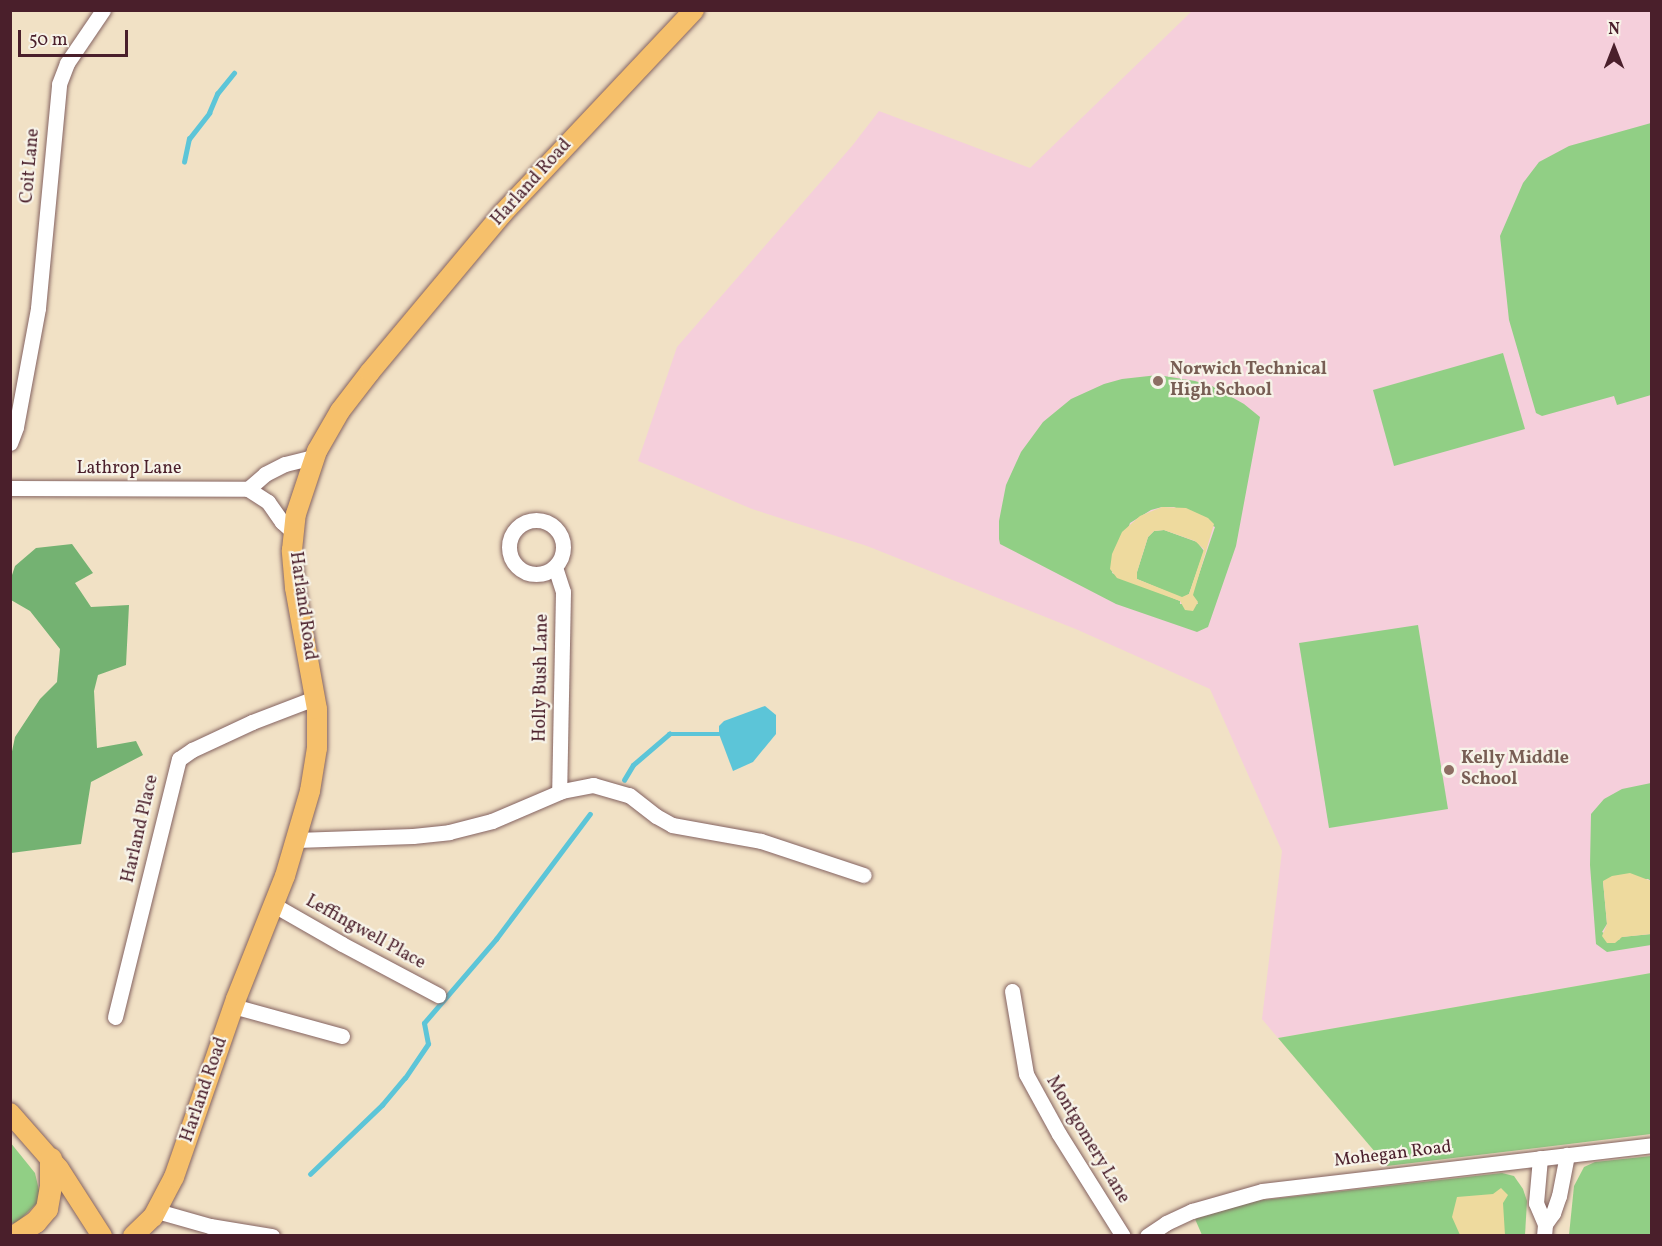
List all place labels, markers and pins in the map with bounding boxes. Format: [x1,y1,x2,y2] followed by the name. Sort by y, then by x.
[1170,360,1327,403] place label: Norwich Technical High School
[1151,374,1165,388] marker: Norwich Technical High School
[1461,749,1569,792] place label: Kelly Middle School
[1442,763,1456,777] marker: Kelly Middle School

